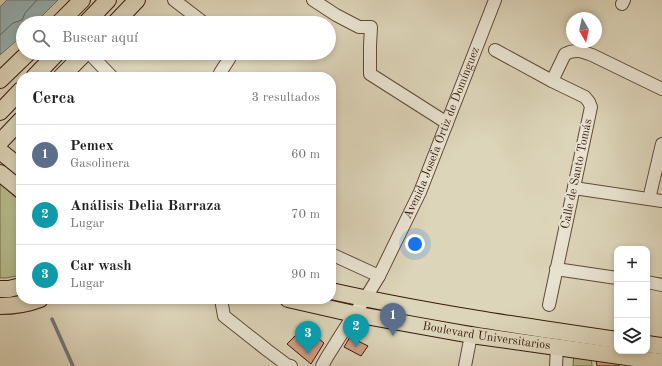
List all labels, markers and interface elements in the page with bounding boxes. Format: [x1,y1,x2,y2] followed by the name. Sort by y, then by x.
[566,12,602,48] north arrow
[16,16,336,60] search box
[30,27,52,49] icon: search
[62,31,138,46] text: Buscar aquí
[402,45,482,221] street label: Avenida Josefa Ortiz de Domínguez
[32,90,75,107] text: Cerca
[252,91,320,104] text: 3 resultados
[559,118,595,230] street label: Calle de Santo Tomás
[70,139,114,154] text: Pemex
[41,148,49,161] text: 1
[291,148,320,161] text: 60 m
[70,157,130,170] text: Gasolinera
[70,199,221,214] text: Análisis Delia Barraza
[41,208,49,221] text: 2
[291,208,320,221] text: 70 m
[70,217,104,230] text: Lugar
[405,234,425,254] your location
[614,246,650,354] map controls
[614,246,650,282] button: +
[70,259,132,274] text: Car wash
[41,268,49,281] text: 3
[291,268,320,281] text: 90 m
[70,277,104,290] text: Lugar
[614,282,650,318] button: −
[380,303,406,336] pin: 1
[343,314,369,347] pin: 2
[614,318,650,354] button: layers
[422,320,551,352] street label: Boulevard Universitarios
[295,321,321,354] pin: 3

